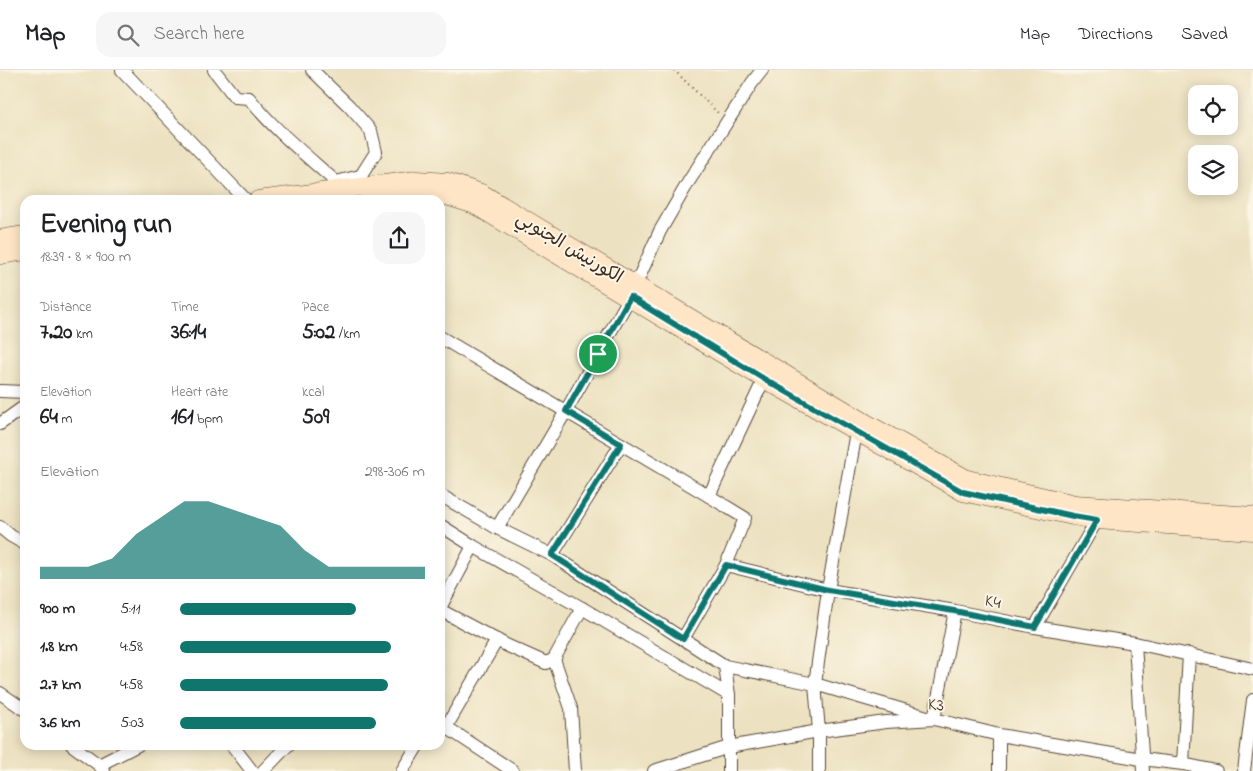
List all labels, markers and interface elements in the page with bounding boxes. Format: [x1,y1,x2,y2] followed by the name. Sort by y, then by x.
[96,12,446,57] search box
[25,17,66,52] text: Map
[114,21,142,49] icon: search
[154,21,245,48] text: Search here
[1020,22,1050,48] text: Map
[1078,22,1153,48] text: Directions
[1181,22,1228,48] text: Saved
[1188,85,1238,195] map controls
[1188,85,1238,135] button: locate
[1188,145,1238,195] button: layers
[40,205,172,246] text: Evening run
[510,206,628,292] street label: الكورنيش الجنوبي
[373,212,425,264] button: share
[40,245,131,269] text: 18:39 · 8 × 900 m
[40,297,92,318] text: Distance
[171,297,199,318] text: Time
[302,297,329,318] text: Pace
[40,318,72,348] text: 7.20
[171,318,206,348] text: 36:14
[302,318,335,348] text: 5:02
[72,324,93,345] text: km
[335,324,360,345] text: /km
[577,333,619,375] pin
[584,340,612,368] icon: arrive
[40,382,91,403] text: Elevation
[171,382,228,403] text: Heart rate
[302,382,324,403] text: kcal
[40,403,58,433] text: 64
[171,403,194,433] text: 161
[302,403,329,433] text: 509
[58,409,72,430] text: m
[194,409,223,430] text: bpm
[40,460,99,484] text: Elevation
[365,460,425,484] text: 298–306 m
[982,589,1004,617] street label: K4
[40,597,75,621] text: 900 m
[120,597,141,621] text: 5:11
[40,635,78,659] text: 1.8 km
[120,635,143,659] text: 4:58
[40,673,81,697] text: 2.7 km
[120,673,143,697] text: 4:58
[927,692,945,720] street label: K3
[40,711,80,735] text: 3.6 km
[120,711,144,735] text: 5:03

